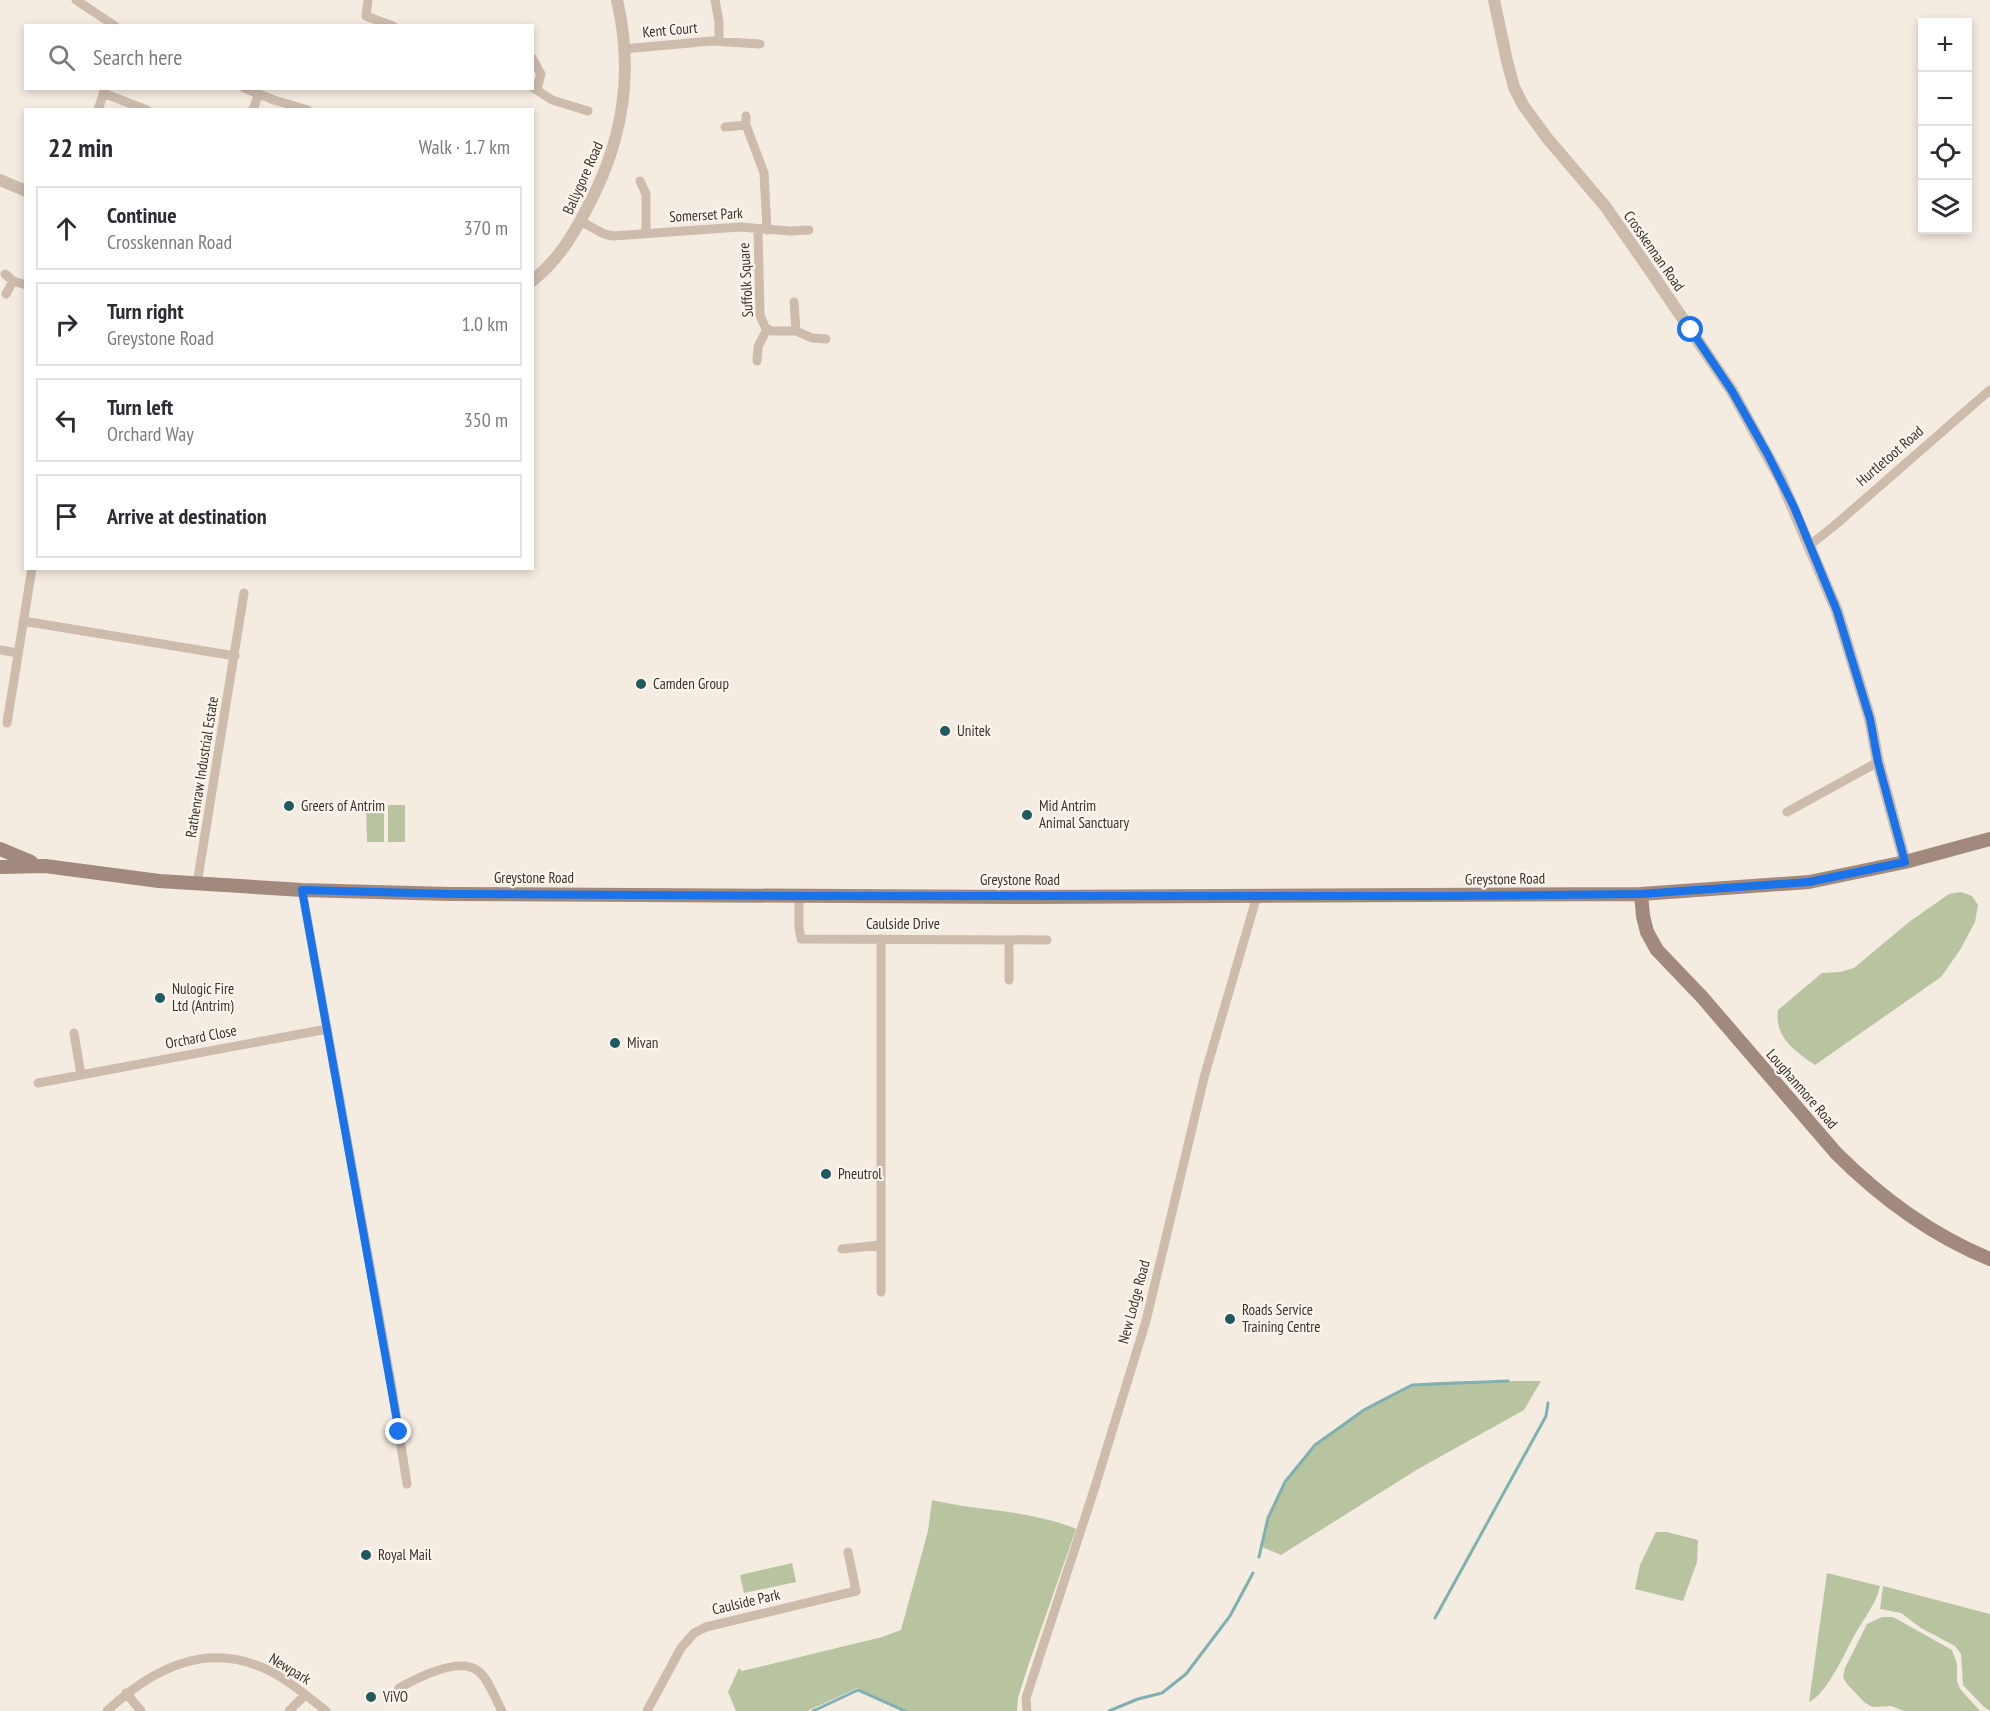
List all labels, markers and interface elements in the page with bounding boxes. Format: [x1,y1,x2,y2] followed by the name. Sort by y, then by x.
[642,18,698,41] street label: Kent Court
[1918,18,1972,234] map controls
[1918,18,1972,72] button: +
[24,24,534,90] search box
[45,41,78,74] icon: search
[93,43,182,71] text: Search here
[1918,72,1972,126] button: −
[1918,126,1972,180] button: locate
[48,131,113,164] text: 22 min
[419,134,510,160] text: Walk · 1.7 km
[558,138,607,217] street label: Ballygore Road
[1918,180,1972,234] button: layers
[107,201,177,229] text: Continue
[669,203,744,226] street label: Somerset Park
[1620,207,1689,295] street label: Crosskennan Road
[50,212,83,245] icon: ahead
[464,215,508,241] text: 370 m
[107,229,232,255] text: Crosskennan Road
[734,242,757,318] street label: Suffolk Square
[107,297,184,325] text: Turn right
[50,308,83,341] icon: right
[461,311,508,337] text: 1.0 km
[1677,316,1703,342] route start
[107,325,214,351] text: Greystone Road
[107,393,173,421] text: Turn left
[50,404,83,437] icon: left
[464,407,508,433] text: 350 m
[107,421,194,447] text: Orchard Way
[1852,421,1927,490] street label: Hurtletoot Road
[50,500,83,533] icon: arrive
[107,502,267,530] text: Arrive at destination
[653,674,729,693] place label: Camden Group
[634,677,648,691] marker: Camden Group
[181,695,222,839] street label: Rathenraw Industrial Estate
[957,721,991,740] place label: Unitek
[938,724,952,738] marker: Unitek
[301,796,385,815] place label: Greers of Antrim
[1039,796,1129,832] place label: Mid Antrim Animal Sanctuary
[282,799,296,813] marker: Greers of Antrim
[1020,808,1034,822] marker: Mid Antrim Animal Sanctuary
[494,868,574,887] street label: Greystone Road
[1465,868,1545,889] street label: Greystone Road
[980,870,1060,889] street label: Greystone Road
[866,914,940,933] street label: Caulside Drive
[172,979,234,1015] place label: Nulogic Fire Ltd (Antrim)
[153,991,167,1005] marker: Nulogic Fire Ltd (Antrim)
[164,1020,238,1053] street label: Orchard Close
[627,1033,658,1052] place label: Mivan
[608,1036,622,1050] marker: Mivan
[1763,1045,1842,1132] street label: Loughanmore Road
[838,1164,882,1183] place label: Pneutrol
[819,1167,833,1181] marker: Pneutrol
[1113,1258,1154,1346] street label: New Lodge Road
[1242,1300,1321,1336] place label: Roads Service Training Centre
[1223,1312,1237,1326] marker: Roads Service Training Centre
[385,1418,411,1444] route end
[378,1545,432,1564] place label: Royal Mail
[359,1548,373,1562] marker: Royal Mail
[710,1584,782,1619] street label: Caulside Park
[266,1649,315,1689] street label: Newpark
[382,1687,408,1706] place label: ViVO
[364,1690,378,1704] marker: ViVO

